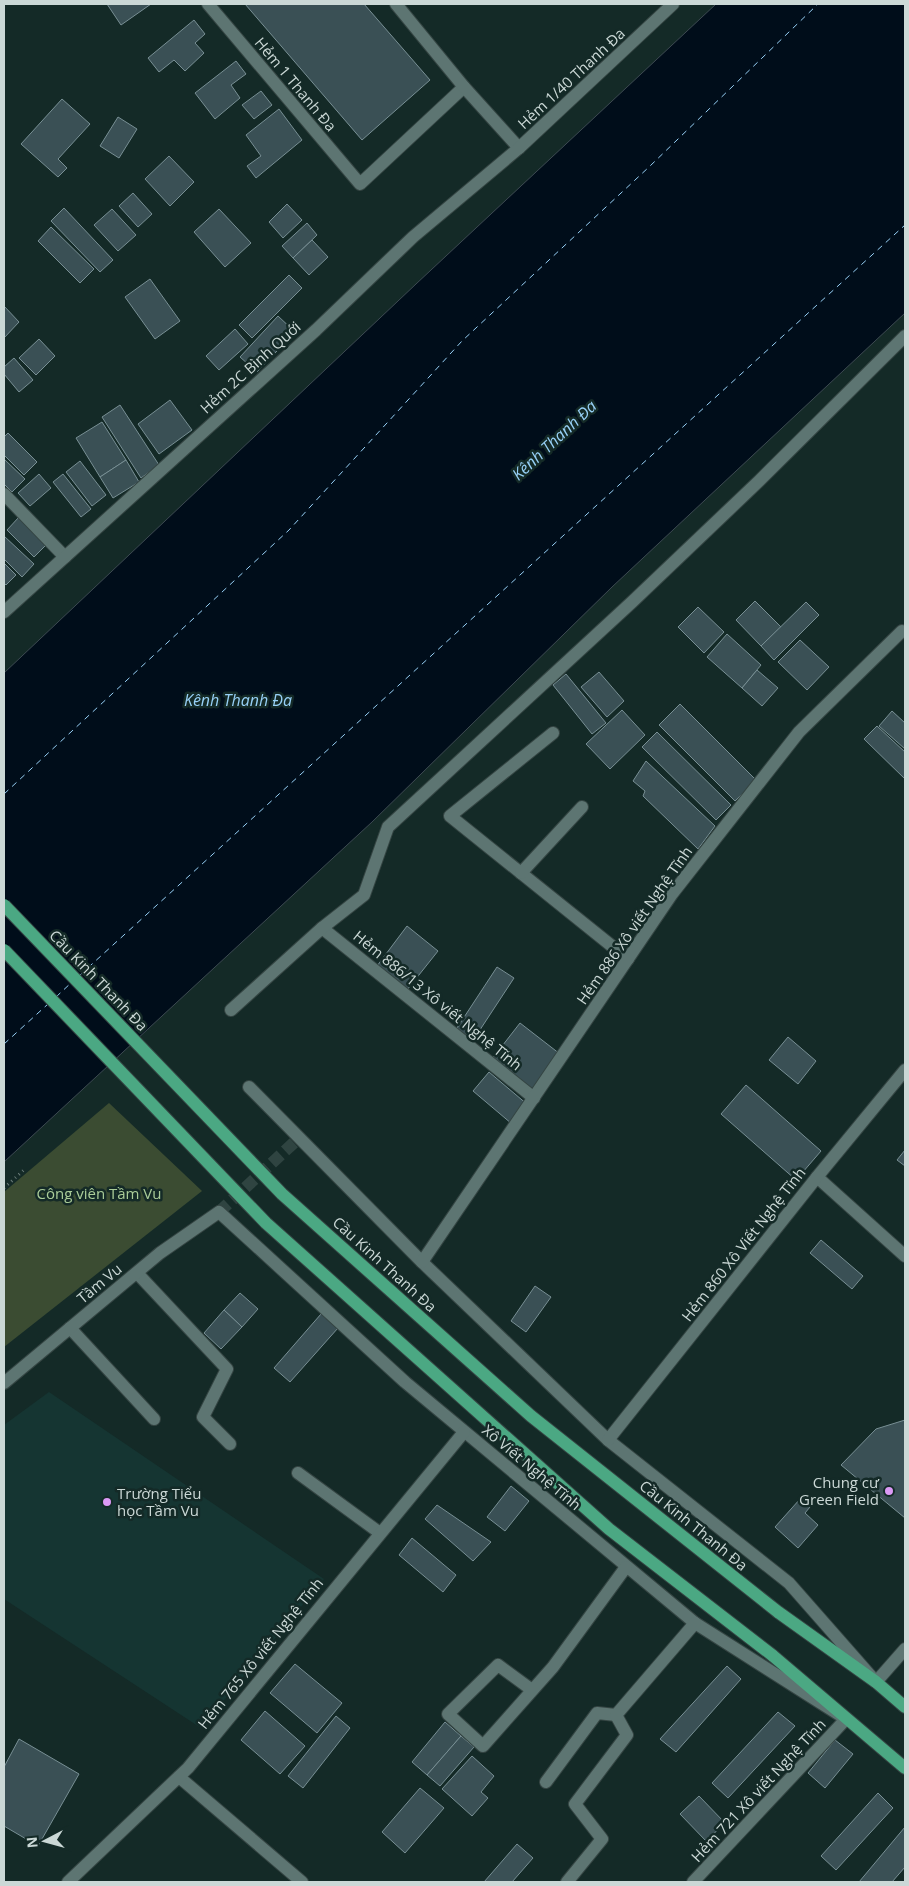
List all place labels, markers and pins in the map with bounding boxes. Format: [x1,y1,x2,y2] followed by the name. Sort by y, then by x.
[799,1472,880,1509] place label: Chung cư Green Field
[117,1483,201,1520] place label: Trường Tiểu học Tầm Vu
[883,1485,895,1497] marker: Chung cư Green Field
[101,1496,113,1508] marker: Trường Tiểu học Tầm Vu

